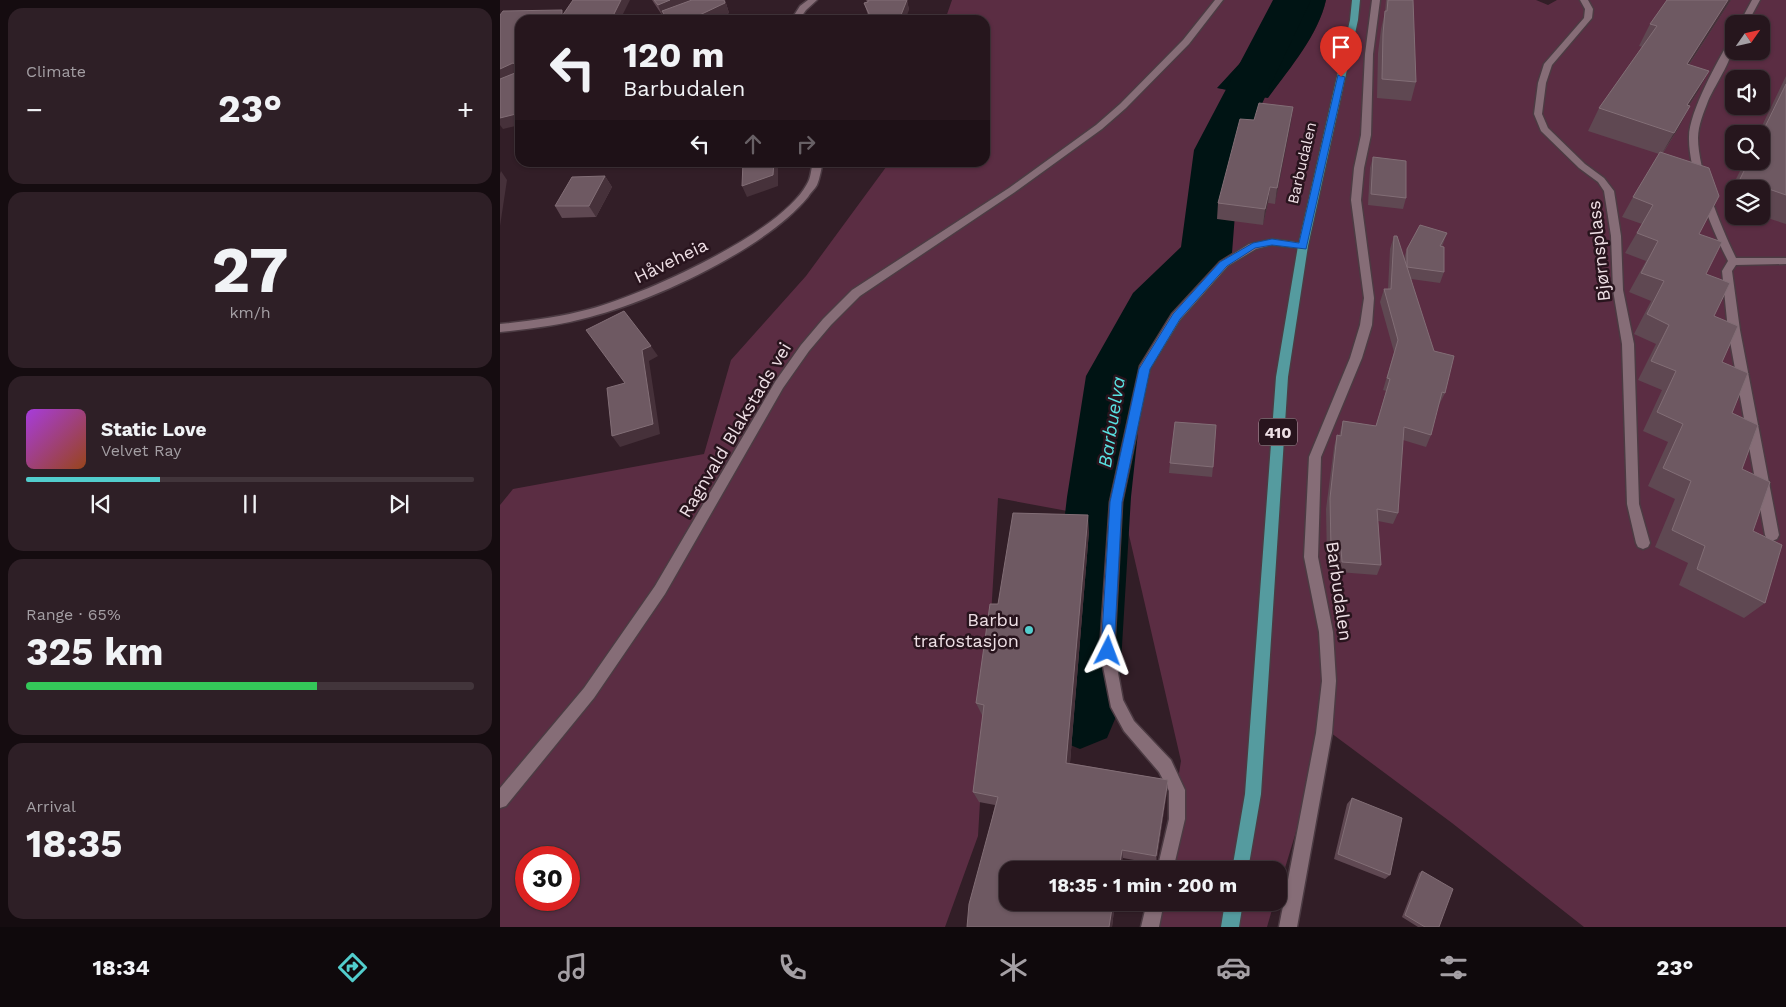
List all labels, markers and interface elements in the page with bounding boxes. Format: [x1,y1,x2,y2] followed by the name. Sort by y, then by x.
[1725,15,1770,60] north arrow
[1725,15,1770,225] map controls
[1320,26,1362,77] pin
[1327,33,1355,61] icon: arrive
[623,34,724,76] text: 120 m
[540,35,605,100] icon: left
[26,62,86,81] text: Climate
[1725,70,1770,115] button: sound
[623,76,745,101] text: Barbudalen
[218,87,282,131] text: 23°
[26,93,43,126] text: −
[457,93,474,126] text: +
[1284,120,1320,206] street label: Barbudalen
[1725,125,1770,170] button: search
[686,130,714,158] icon: left
[739,130,767,158] icon: ahead
[792,130,820,158] icon: right
[1725,180,1770,225] button: layers
[1583,200,1614,303] street label: Bjørnsplass
[211,232,289,308] text: 27
[631,234,711,287] street label: Håveheia
[229,303,271,322] text: km/h
[674,338,795,521] street label: Ragnvald Blakstads vei
[1093,375,1130,469] water label: Barbuelva
[101,418,206,441] text: Static Love
[1259,418,1297,446] road number: 410
[101,441,181,460] text: Velvet Ray
[87,490,115,518] icon: previous
[236,490,264,518] icon: pause
[385,490,413,518] icon: next
[1322,540,1357,642] street label: Barbudalen
[26,605,121,624] text: Range · 65%
[913,609,1019,651] place label: Barbu trafostasjon
[1023,624,1035,636] marker: Barbu trafostasjon
[1081,624,1133,676] position arrow
[26,630,164,674] text: 325 km
[26,797,76,816] text: Arrival
[26,822,122,866] text: 18:35
[515,846,580,911] speed limit sign: 30
[1049,874,1237,897] text: 18:35 · 1 min · 200 m
[335,950,370,985] icon: directions
[555,950,590,985] icon: music
[775,950,810,985] icon: phone
[996,950,1031,985] icon: climate
[1216,950,1251,985] icon: car
[1436,950,1471,985] icon: filters
[93,955,150,980] text: 18:34
[1656,955,1693,980] text: 23°

